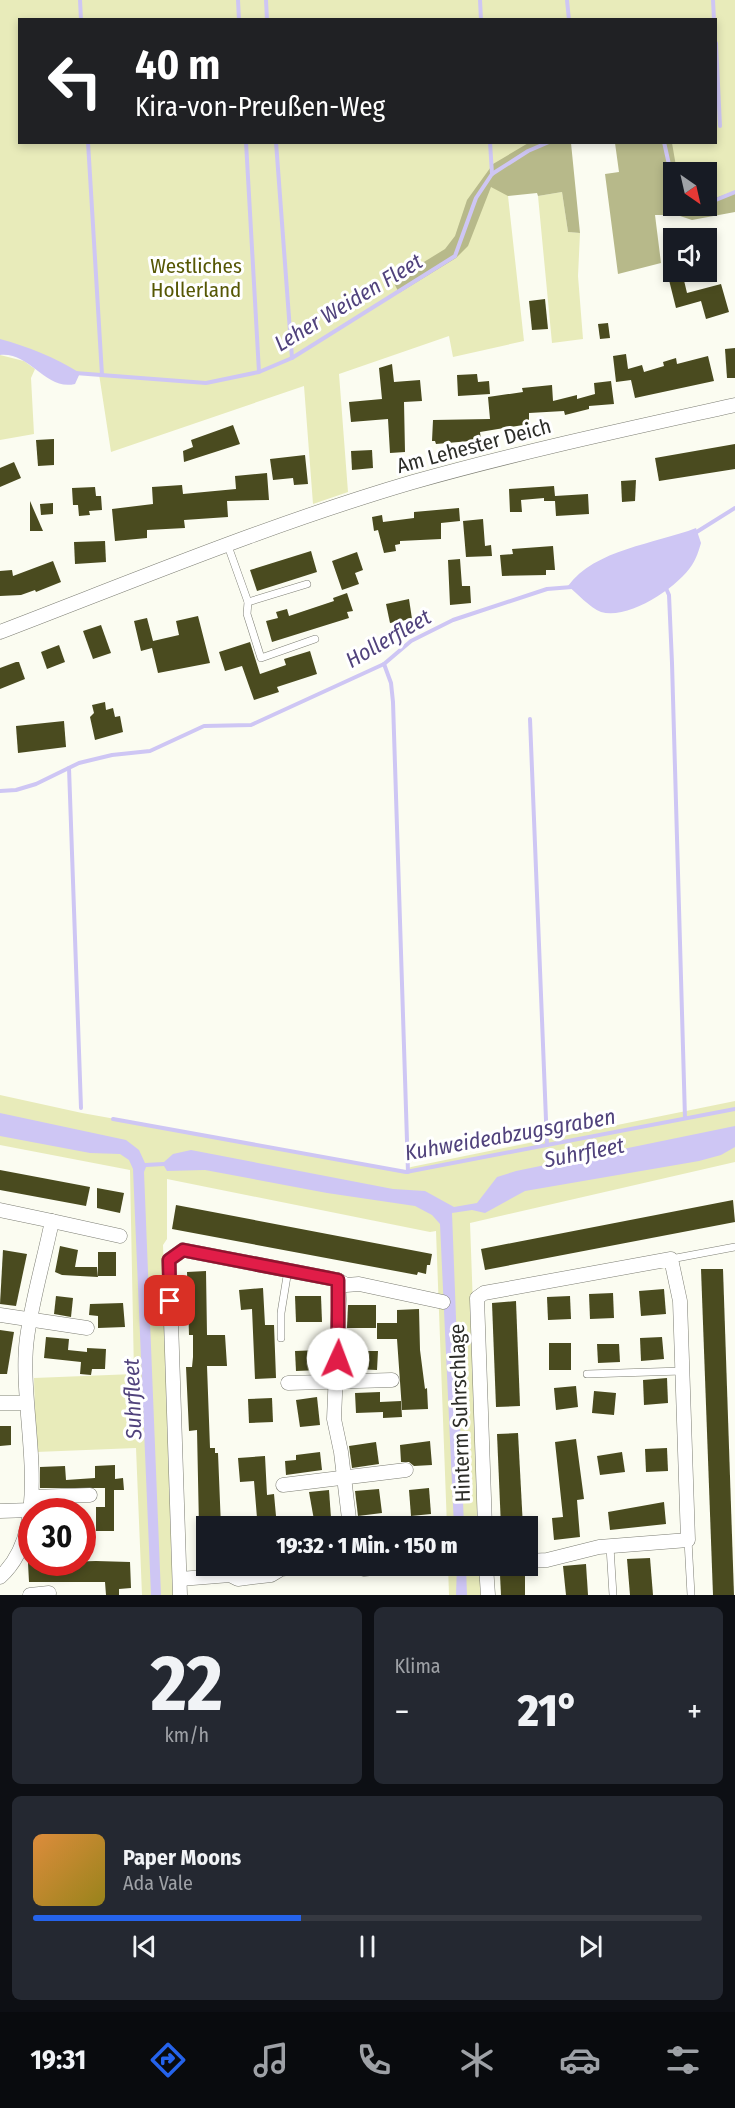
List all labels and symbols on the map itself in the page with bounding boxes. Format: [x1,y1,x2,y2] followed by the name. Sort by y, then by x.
[663,162,717,216] north arrow
[269,247,428,357] water label: Leher Weiden Fleet
[150,253,242,303] park label: Westliches Hollerland
[394,413,554,479] street label: Am Lehester Deich
[341,603,436,674] water label: Hollerfleet
[403,1103,618,1166] water label: Kuhweideabzugsgraben
[541,1131,627,1174] water label: Suhrfleet
[144,1275,195,1326] pin
[444,1323,476,1503] street label: Hinterm Suhrschlage
[306,1327,370,1391] position arrow
[118,1357,147,1441] water label: Suhrfleet
[18,1498,96,1576] speed limit sign: 30

